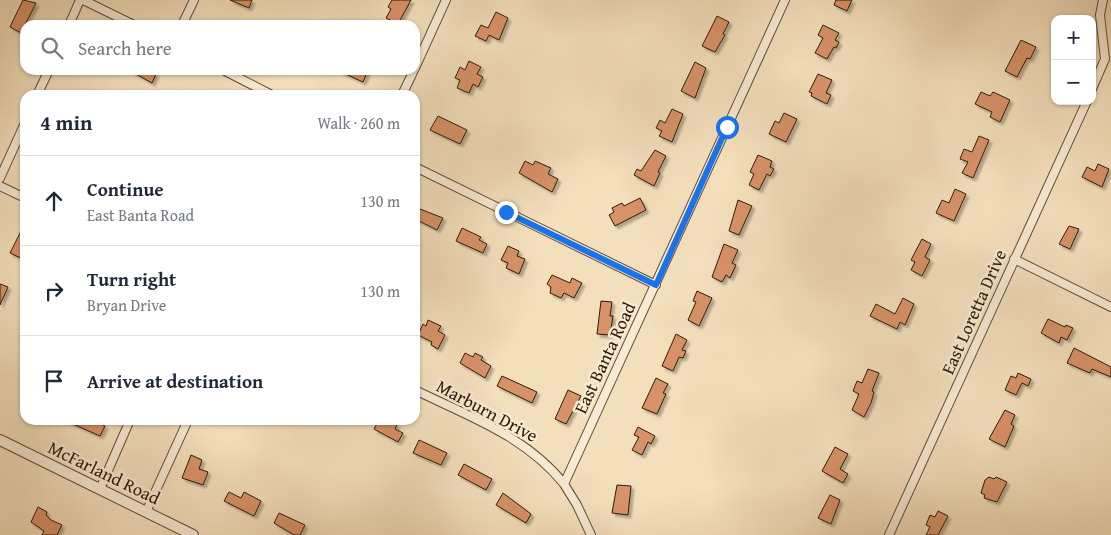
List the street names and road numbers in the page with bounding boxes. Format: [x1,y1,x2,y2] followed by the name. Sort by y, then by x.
[934,245,1013,379] street label: East Loretta Drive
[567,297,642,418] street label: East Banta Road
[432,372,543,449] street label: Marburn Drive
[44,434,165,512] street label: McFarland Road

